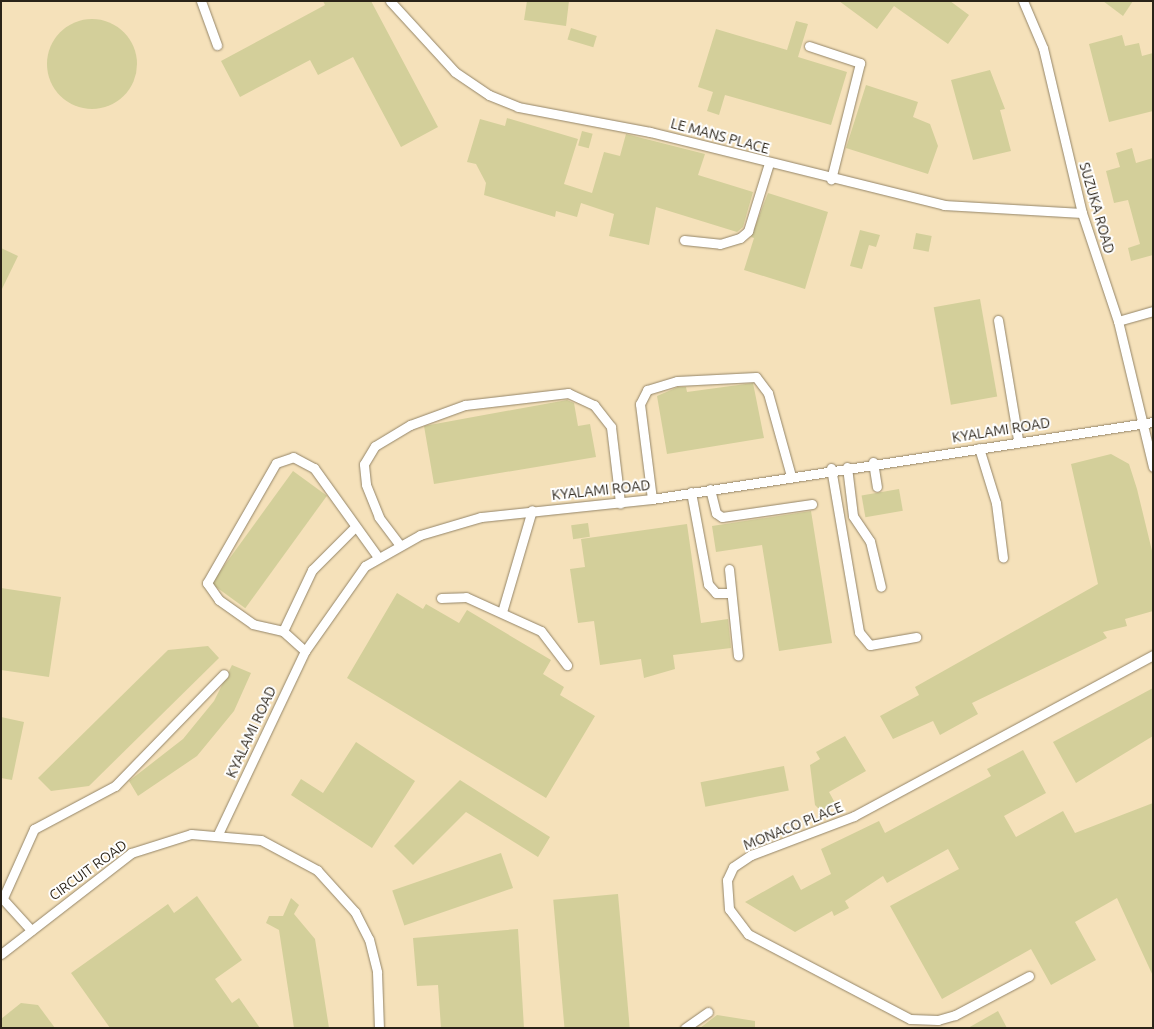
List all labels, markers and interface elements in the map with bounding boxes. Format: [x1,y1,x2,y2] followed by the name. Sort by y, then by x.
[669,115,771,157] street label: LE MANS PLACE
[1076,160,1118,256] street label: SUZUKA ROAD
[951,414,1051,446] street label: KYALAMI ROAD
[551,476,651,504] street label: KYALAMI ROAD
[222,684,280,780] street label: KYALAMI ROAD
[741,798,845,854] street label: MONACO PLACE
[46,836,130,904] street label: CIRCUIT ROAD

